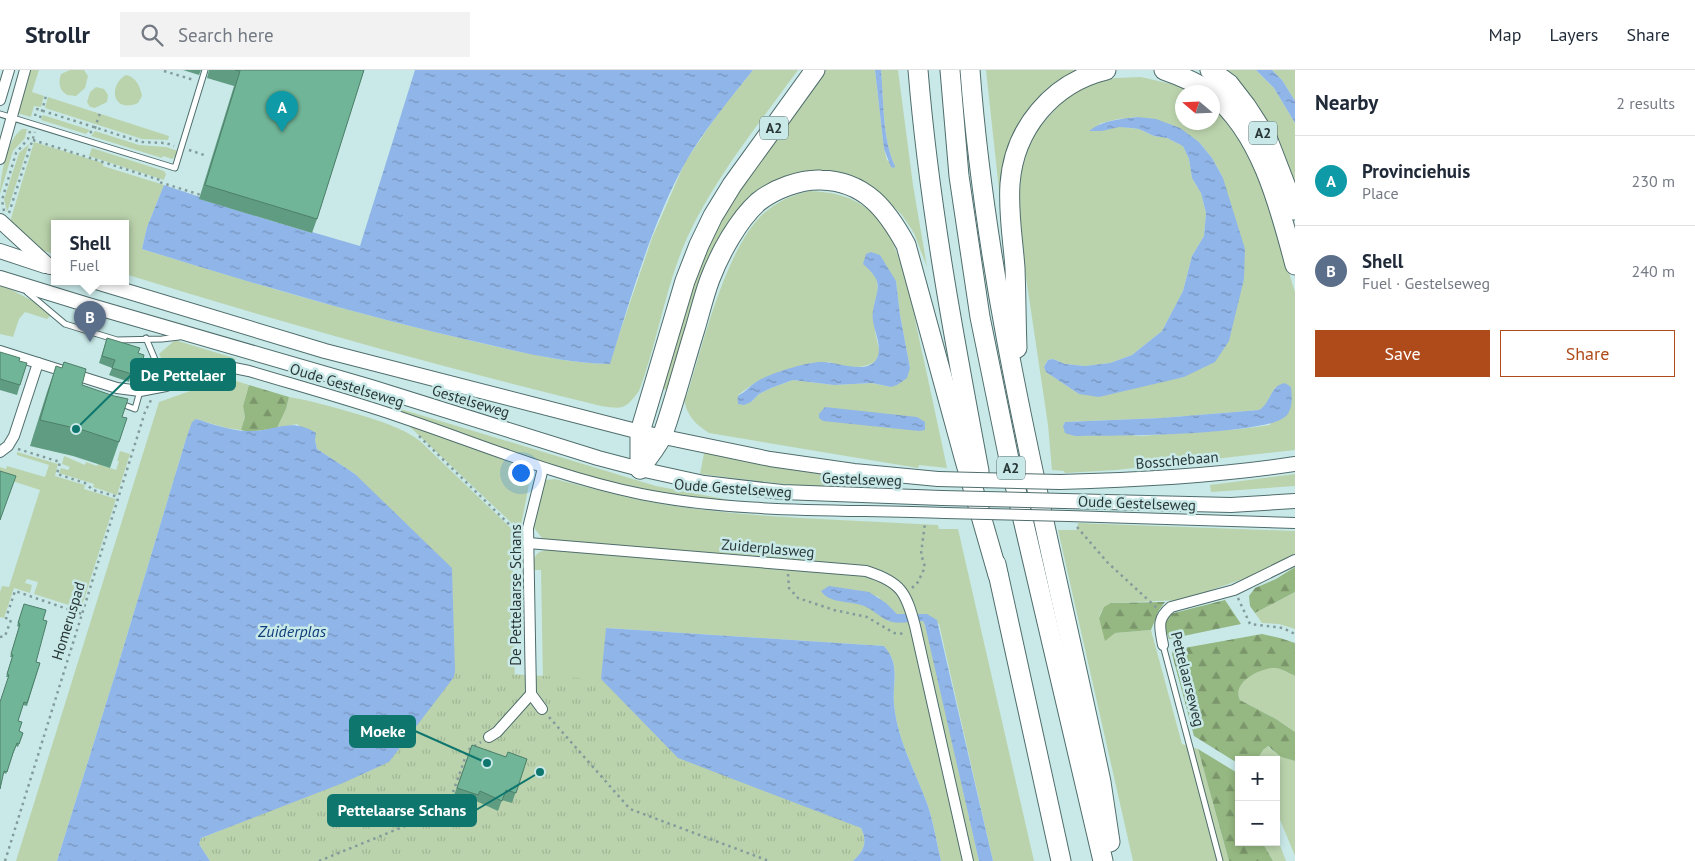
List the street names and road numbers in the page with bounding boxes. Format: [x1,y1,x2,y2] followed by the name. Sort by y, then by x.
[760,116,788,140] road number: A2
[1249,122,1277,144] road number: A2
[288,359,406,411] street label: Oude Gestelseweg
[430,380,512,422] street label: Gestelseweg
[1135,447,1219,473] street label: Bosschebaan
[997,456,1025,479] road number: A2
[822,468,902,490] street label: Gestelseweg
[673,474,793,502] street label: Oude Gestelseweg
[1078,491,1196,515] street label: Oude Gestelseweg
[506,524,525,666] street label: De Pettelaarse Schans
[721,534,815,562] street label: Zuiderplasweg
[47,579,89,663] street label: Homeruspad
[1167,629,1209,729] street label: Pettelaarseweg

